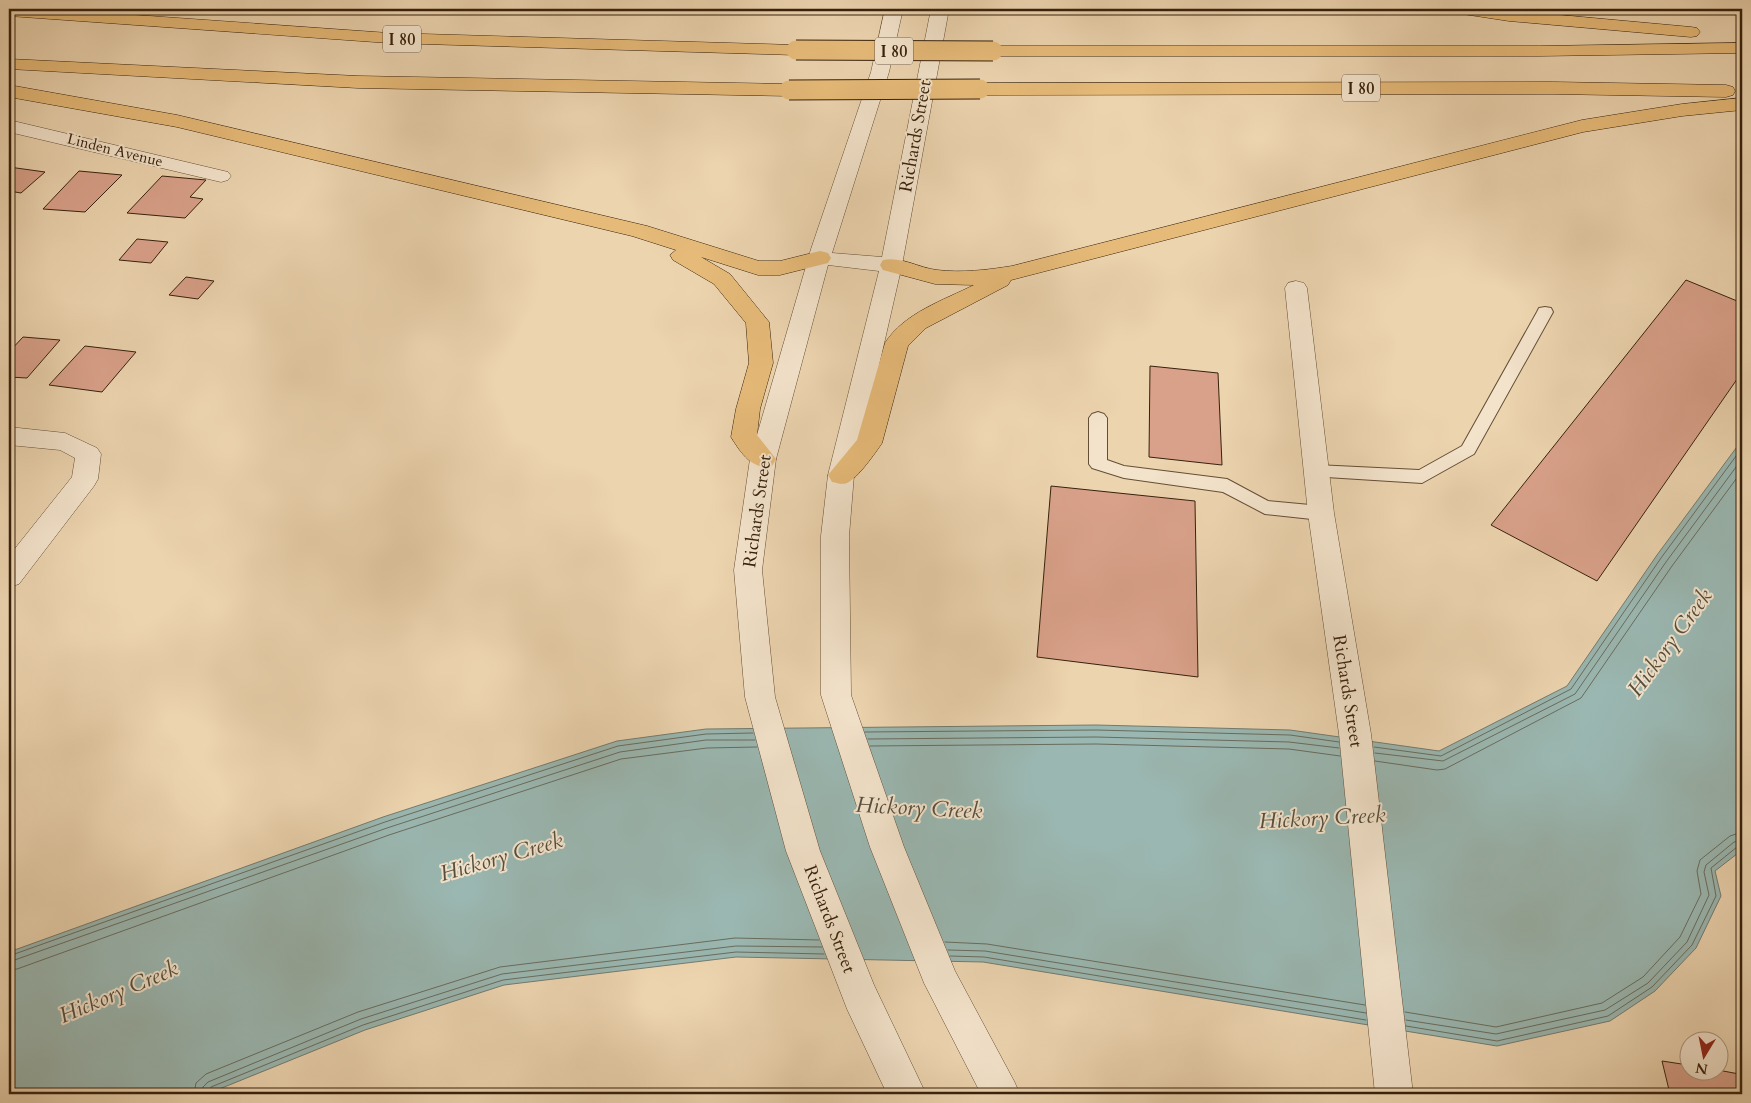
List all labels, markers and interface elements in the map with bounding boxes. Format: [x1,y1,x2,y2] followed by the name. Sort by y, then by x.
[383,26,421,52] road number: I 80
[875,37,913,64] road number: I 80
[1342,75,1380,102] road number: I 80
[893,78,938,194] street label: Richards Street
[65,128,165,172] street label: Linden Avenue
[737,453,778,569] street label: Richards Street
[1620,582,1719,703] water label: Hickory Creek
[1326,633,1369,749] street label: Richards Street
[855,790,983,826] water label: Hickory Creek
[1258,800,1386,836] water label: Hickory Creek
[436,825,567,889] water label: Hickory Creek
[797,862,862,977] street label: Richards Street
[54,953,183,1031] water label: Hickory Creek
[1678,1030,1728,1080] north arrow
[1694,1058,1709,1079] text: N

